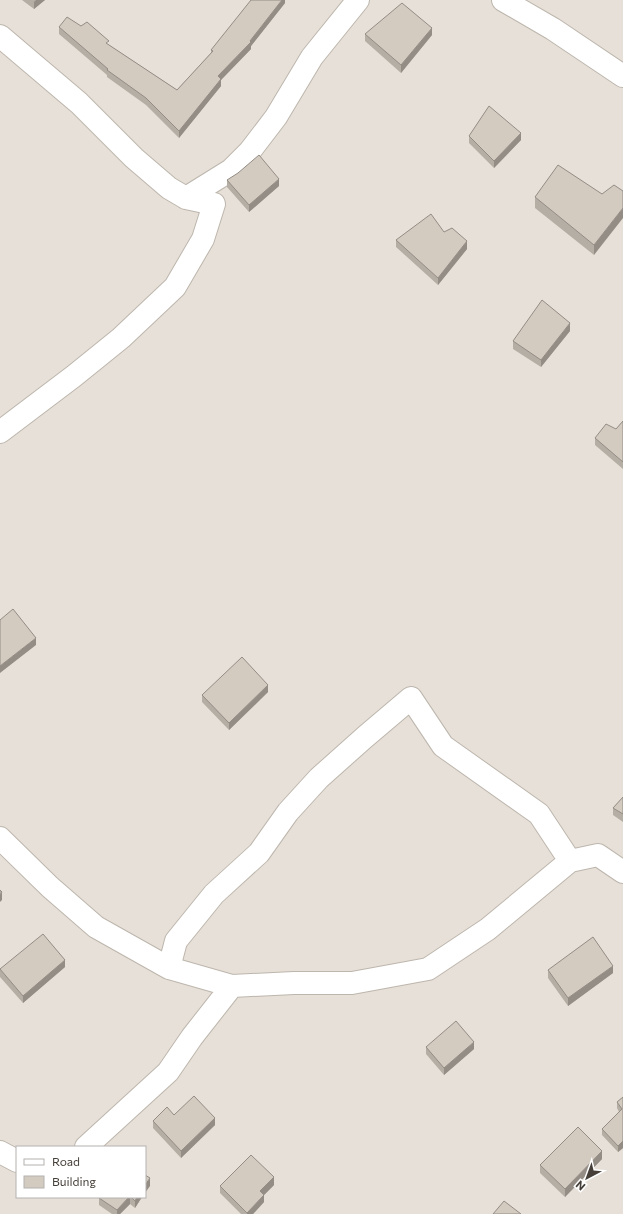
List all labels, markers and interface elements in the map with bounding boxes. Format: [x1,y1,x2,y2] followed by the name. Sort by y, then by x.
[16,1146,146,1198] legend
[52,1154,80,1168] text: Road
[567,1158,607,1198] north arrow
[52,1174,96,1188] text: Building
[573,1178,587,1194] text: N

